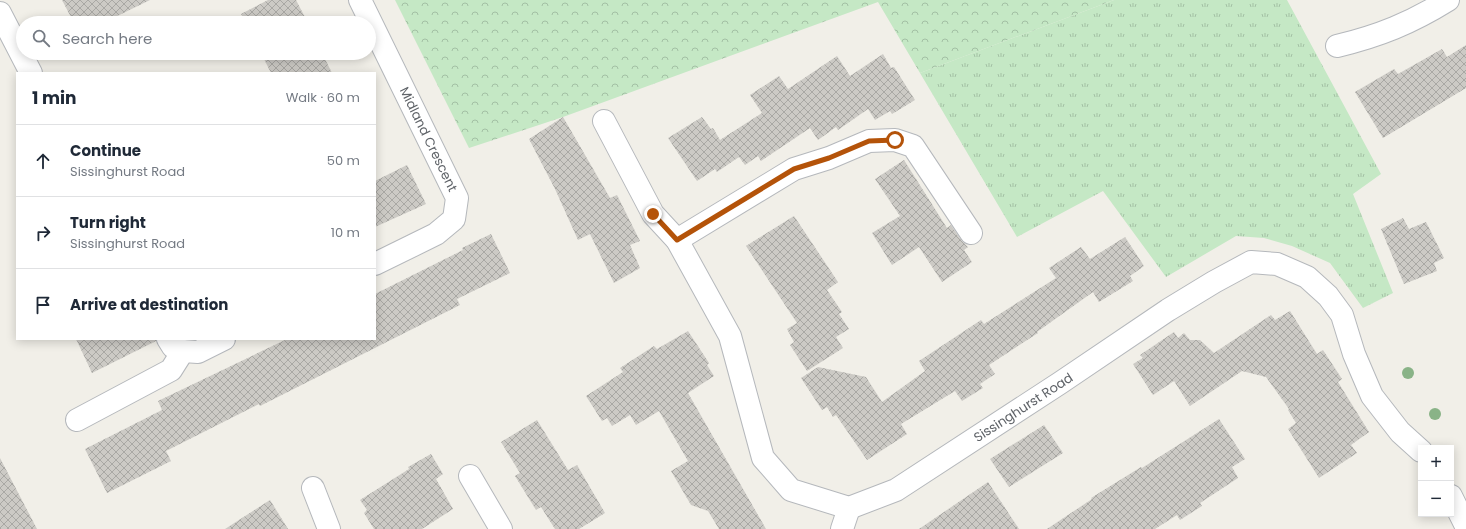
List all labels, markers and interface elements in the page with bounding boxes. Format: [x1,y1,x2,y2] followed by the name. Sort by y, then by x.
[16,16,376,60] search box
[30,27,52,49] icon: search
[62,28,152,49] text: Search here
[395,84,462,195] street label: Midland Crescent
[32,86,76,110] text: 1 min
[286,88,360,107] text: Walk · 60 m
[886,131,904,149] route start
[70,140,141,161] text: Continue
[32,150,54,172] icon: ahead
[327,151,360,170] text: 50 m
[70,162,185,181] text: Sissinghurst Road
[644,205,662,223] route end
[70,212,146,233] text: Turn right
[32,222,54,244] icon: right
[331,223,360,242] text: 10 m
[70,234,185,253] text: Sissinghurst Road
[32,294,54,316] icon: arrive
[70,294,228,315] text: Arrive at destination
[970,368,1077,447] street label: Sissinghurst Road
[1418,445,1454,517] map controls
[1418,445,1454,481] button: +
[1418,481,1454,517] button: −

